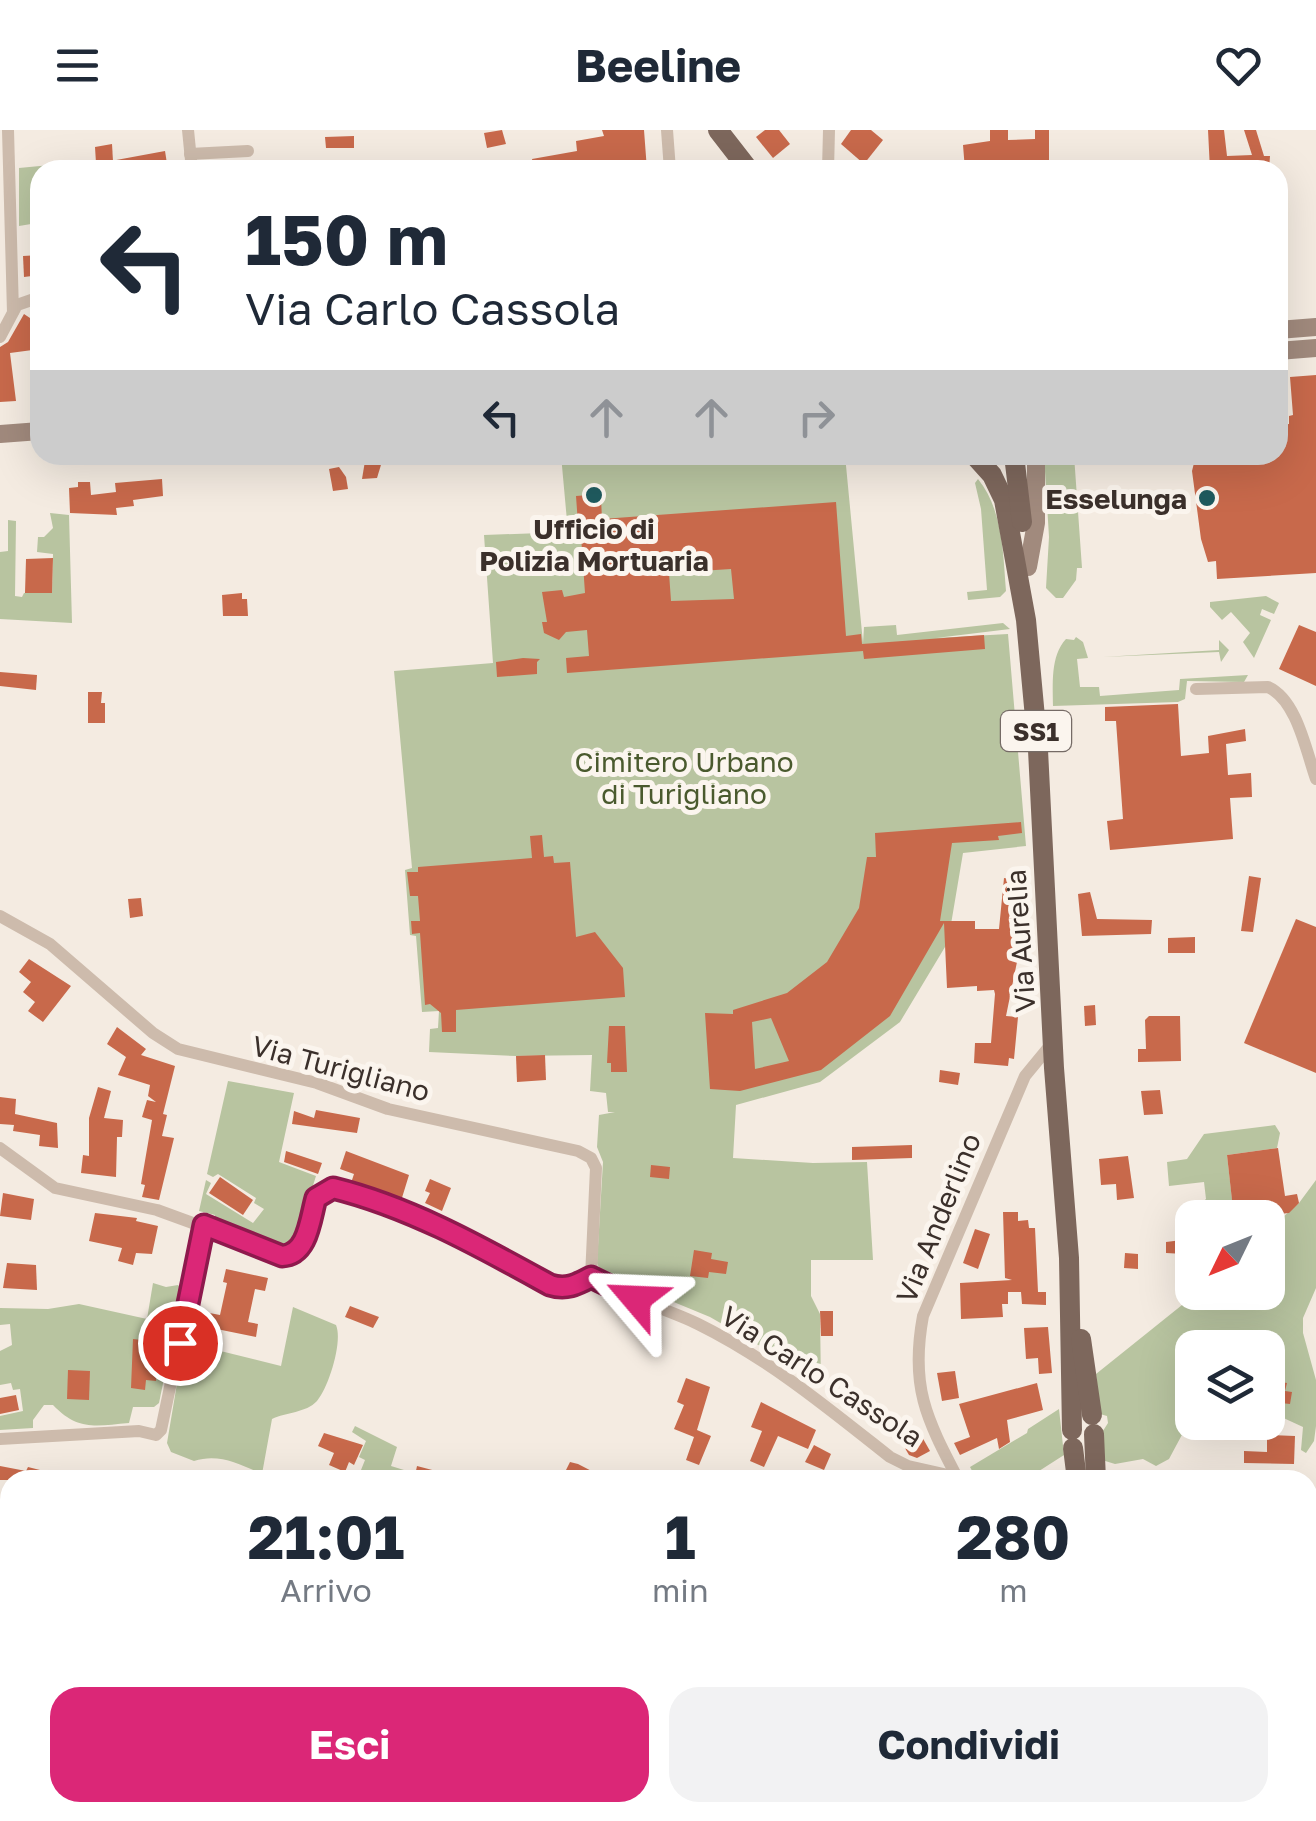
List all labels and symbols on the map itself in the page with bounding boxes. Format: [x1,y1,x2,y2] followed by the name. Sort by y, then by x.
[1045,482,1187,515] place label: Esselunga
[583,484,605,506] marker: Ufficio di Polizia Mortuaria
[1196,487,1218,509] marker: Esselunga
[479,512,709,577] place label: Ufficio di Polizia Mortuaria
[1001,711,1071,751] road number: SS1
[574,745,794,810] park label: Cimitero Urbano di Turigliano
[999,868,1041,1014] street label: Via Aurelia
[248,1028,434,1108] street label: Via Turigliano
[889,1128,987,1308] street label: Via Anderlino
[1175,1200,1285,1310] north arrow
[584,1247,688,1351] position arrow
[715,1299,929,1453] street label: Via Carlo Cassola
[138,1301,223,1386] pin

